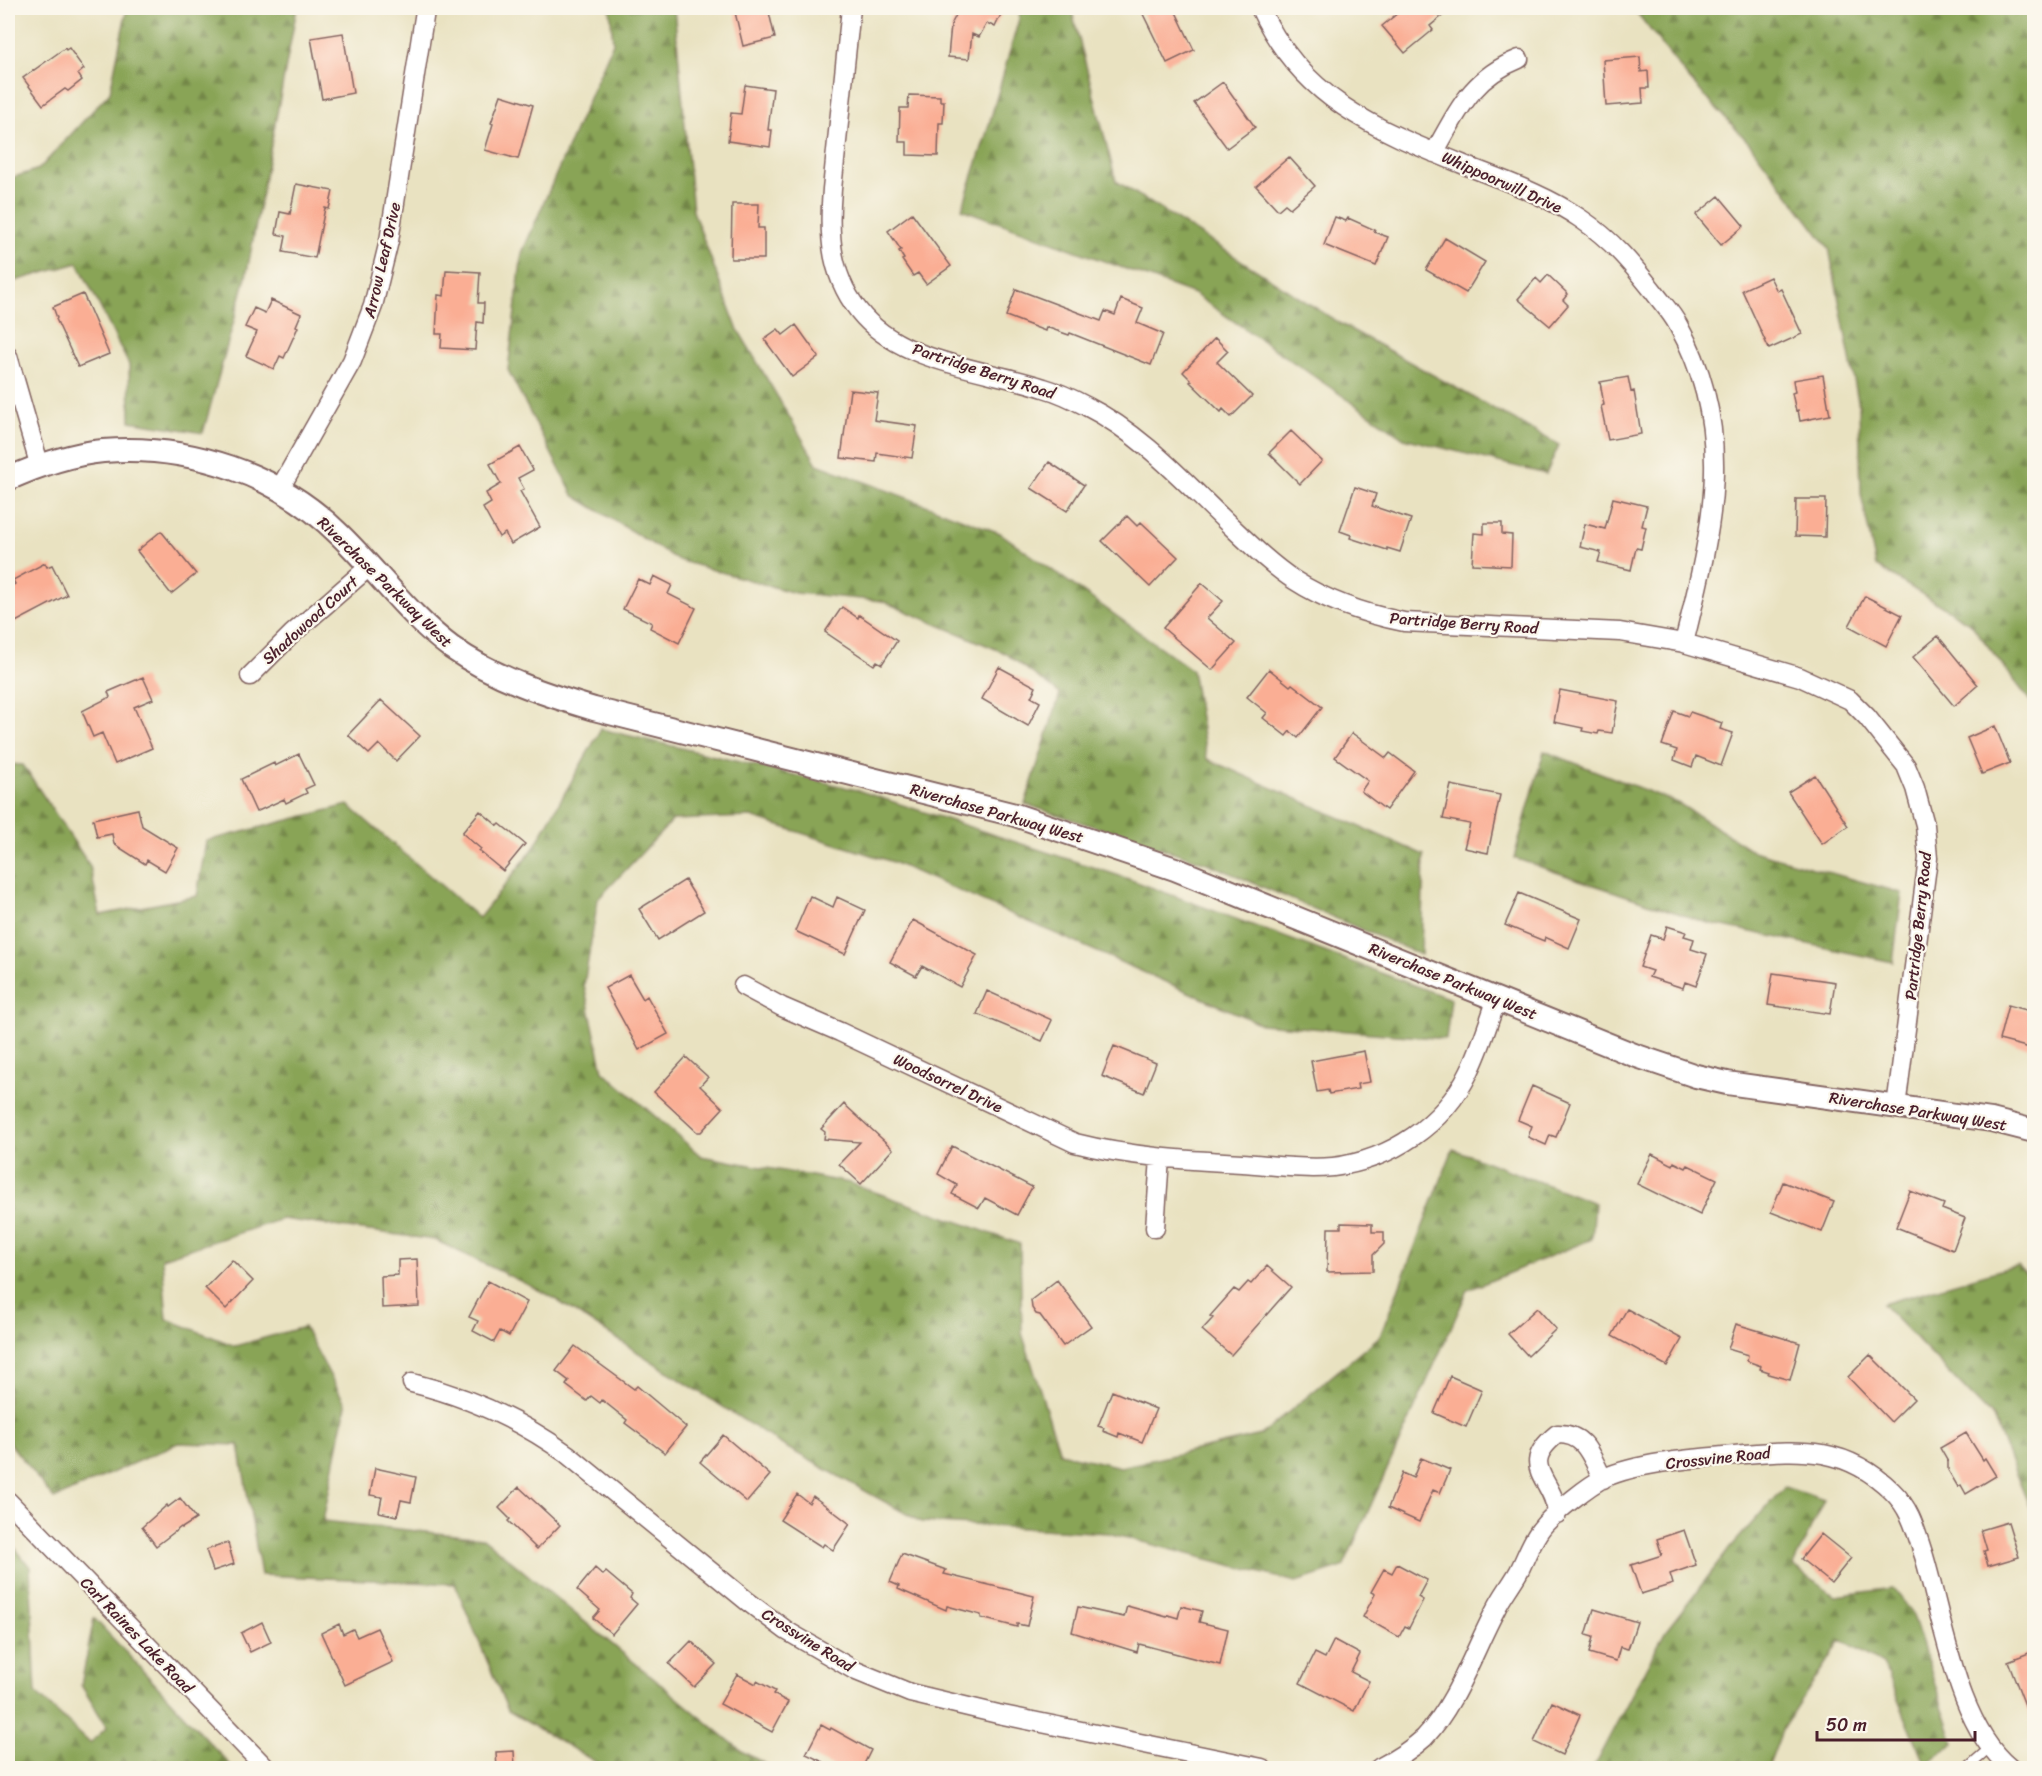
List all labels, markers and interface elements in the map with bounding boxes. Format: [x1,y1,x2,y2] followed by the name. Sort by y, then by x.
[1437,143,1567,222] street label: Whippoorwill Drive
[354,199,409,322] street label: Arrow Leaf Drive
[909,334,1061,408] street label: Partridge Berry Road
[310,509,460,655] street label: Riverchase Parkway West
[255,568,366,672] street label: Shadowood Court
[1389,603,1541,643] street label: Partridge Berry Road
[907,774,1087,852] street label: Riverchase Parkway West
[1896,849,1940,1002] street label: Partridge Berry Road
[1364,934,1542,1028] street label: Riverchase Parkway West
[888,1045,1008,1121] street label: Woodsorrel Drive
[1827,1083,2009,1139] street label: Riverchase Parkway West
[1664,1438,1773,1478] street label: Crossvine Road
[73,1570,202,1702] street label: Carl Raines Lake Road
[756,1600,862,1681] street label: Crossvine Road
[1817,1704,1974,1742] scale bar
[1826,1709,1867,1741] text: 50 m

